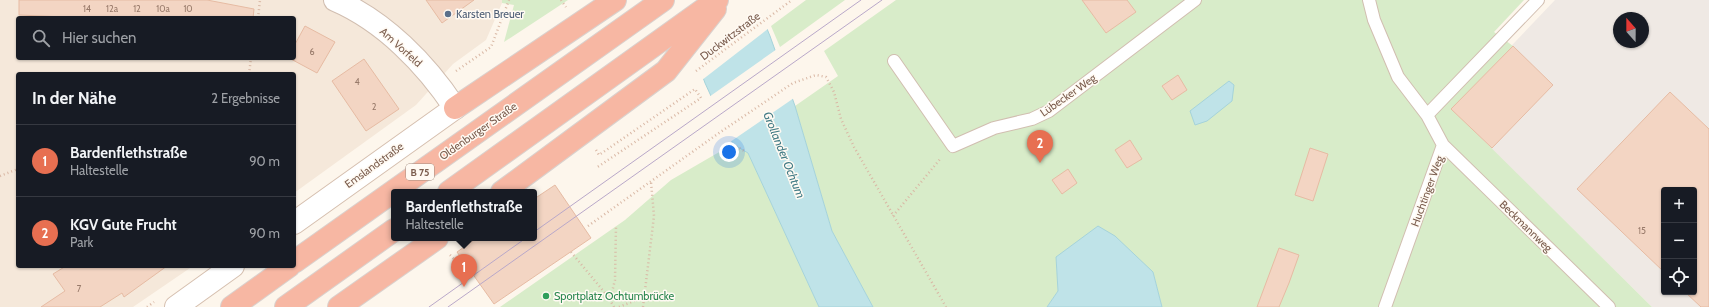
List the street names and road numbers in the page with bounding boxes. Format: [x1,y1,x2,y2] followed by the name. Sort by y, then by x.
[697,9,763,63] street label: Duckwitzstraße
[377,24,425,70] street label: Am Vorfeld
[1037,70,1099,119] street label: Lübecker Weg
[436,99,520,163] street label: Oldenburger Straße
[342,139,406,191] street label: Emslandstraße
[1408,153,1447,228] street label: Huchtinger Weg
[406,164,434,180] road number: B 75
[1497,197,1556,255] street label: Beckmannweg

